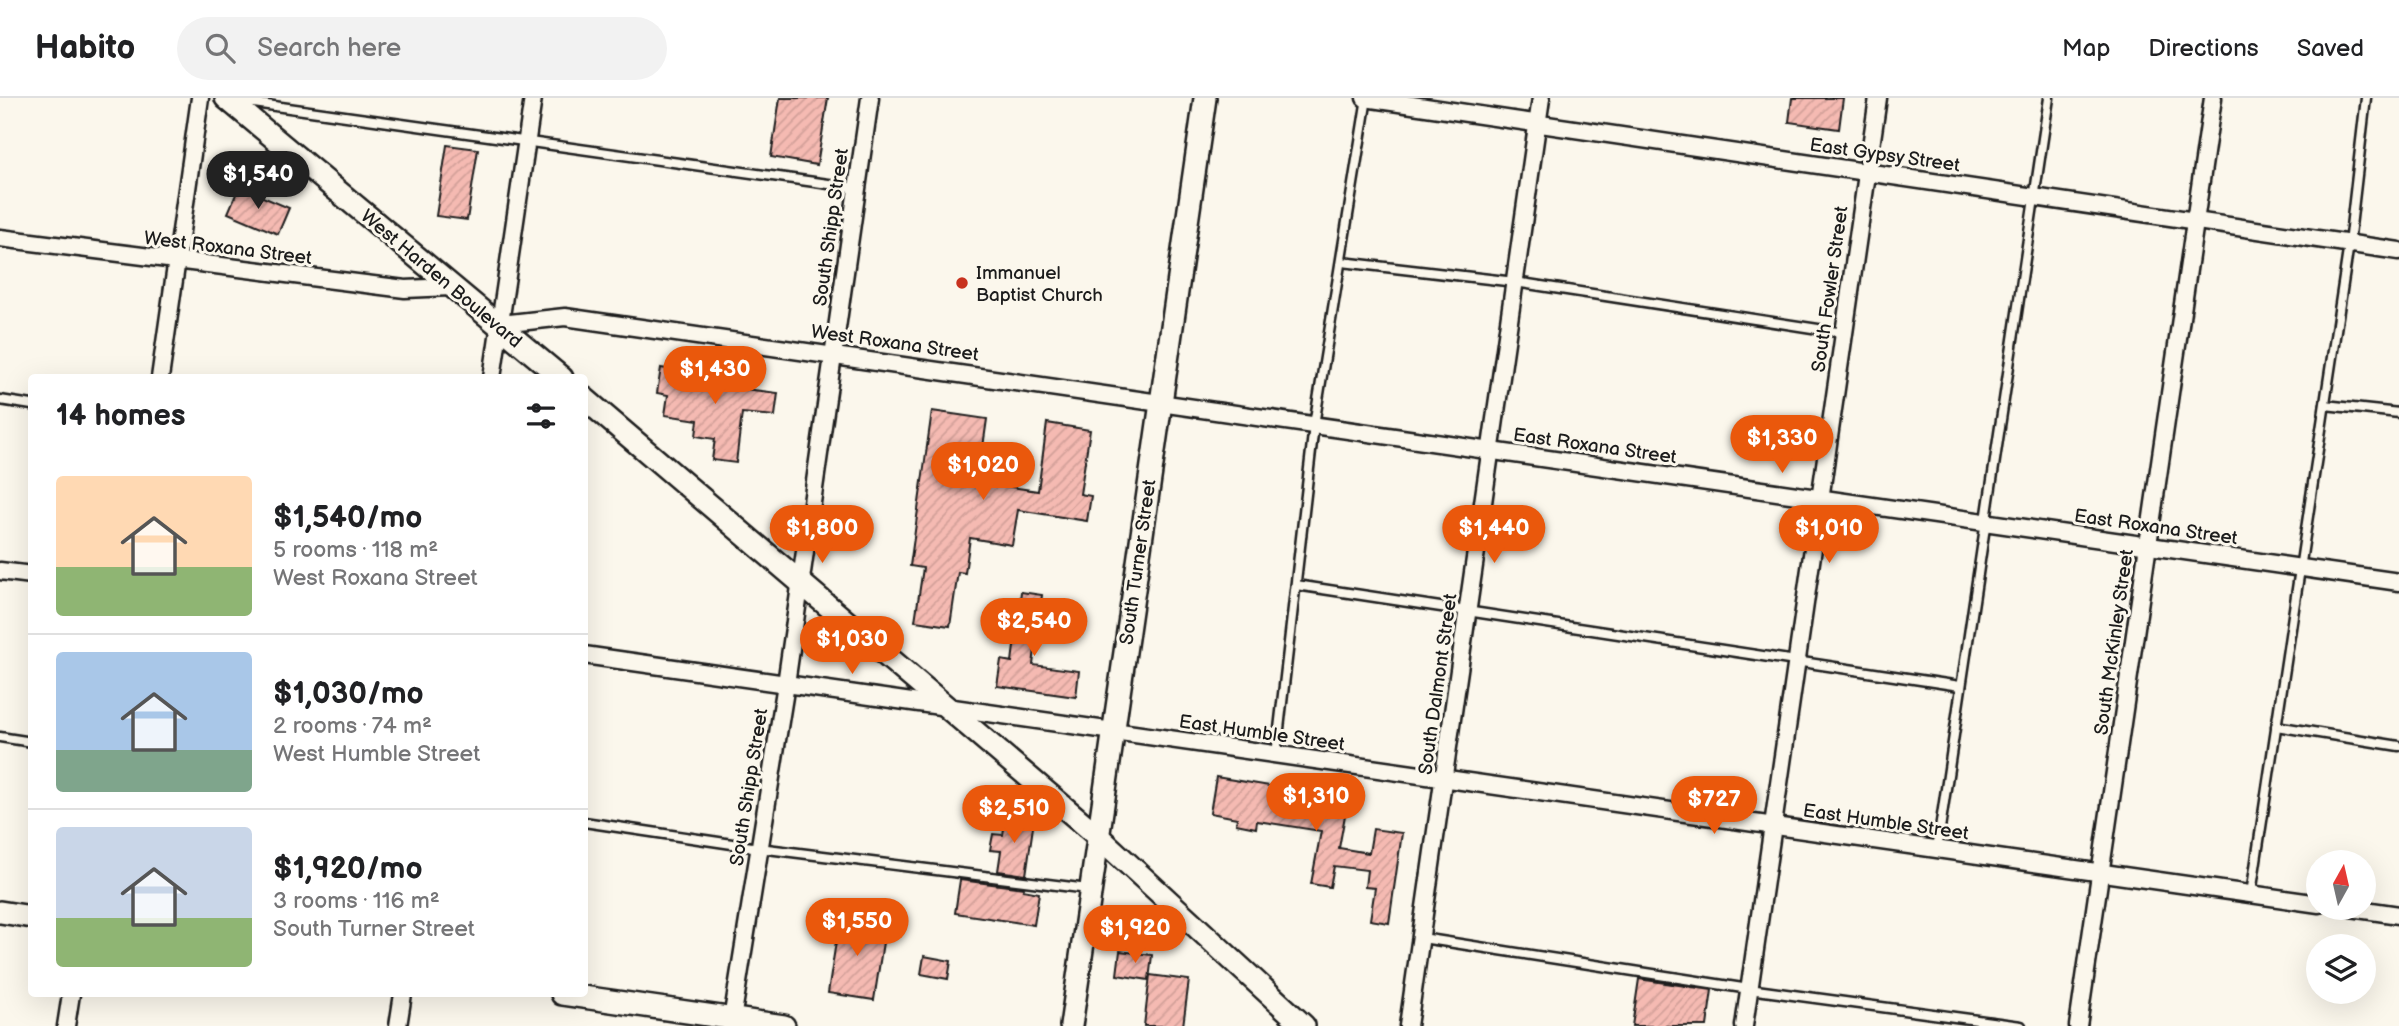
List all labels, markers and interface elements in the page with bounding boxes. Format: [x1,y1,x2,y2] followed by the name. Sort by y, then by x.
[177,17,667,80] search box
[35,28,135,68] text: Habito
[201,29,239,67] icon: search
[257,33,401,64] text: Search here
[2062,34,2110,63] text: Map
[2148,34,2259,63] text: Directions
[2297,34,2364,63] text: Saved
[1808,134,1961,177] street label: East Gypsy Street
[809,147,854,308] street label: South Shipp Street
[201,152,315,211] pin: $1,540
[222,160,294,188] text: $1,540
[356,205,526,353] street label: West Harden Boulevard
[1807,205,1854,374] street label: South Fowler Street
[143,227,313,270] street label: West Roxana Street
[976,262,1103,307] place label: Immanuel Baptist Church
[954,275,970,291] marker: Immanuel Baptist Church
[810,320,980,367] street label: West Roxana Street
[658,346,772,406] pin: $1,430
[679,355,751,383] text: $1,430
[522,397,560,435] icon: filters
[56,398,185,434] text: 14 homes
[1725,416,1839,475] pin: $1,330
[1512,424,1678,469] street label: East Roxana Street
[1746,424,1818,452] text: $1,330
[926,442,1040,502] pin: $1,020
[947,451,1019,479] text: $1,020
[1115,478,1162,646] street label: South Turner Street
[273,500,422,536] text: $1,540/mo
[112,504,196,588] icon: home
[765,505,879,565] pin: $1,800
[1437,505,1551,565] pin: $1,440
[1772,505,1886,565] pin: $1,010
[2073,505,2239,550] street label: East Roxana Street
[786,514,858,542] text: $1,800
[1458,514,1530,542] text: $1,440
[1795,514,1863,542] text: $1,010
[273,536,438,564] text: 5 rooms · 118 m²
[2090,548,2139,737] street label: South McKinley Street
[273,564,478,592] text: West Roxana Street
[1414,592,1463,776] street label: South Dalmont Street
[977,598,1091,658] pin: $2,540
[996,607,1072,635] text: $2,540
[795,616,909,676] pin: $1,030
[816,625,888,653] text: $1,030
[273,676,424,712] text: $1,030/mo
[112,680,196,764] icon: home
[726,707,773,868] street label: South Shipp Street
[1178,710,1346,757] street label: East Humble Street
[273,712,432,740] text: 2 rooms · 74 m²
[273,740,480,768] text: West Humble Street
[1259,774,1373,833] pin: $1,310
[1673,776,1755,836] pin: $727
[1282,782,1350,810] text: $1,310
[1687,785,1741,813] text: $727
[957,786,1071,845] pin: $2,510
[978,794,1050,822] text: $2,510
[1802,799,1970,846] street label: East Humble Street
[2306,850,2376,920] north arrow
[2306,850,2376,1004] map controls
[273,851,423,887] text: $1,920/mo
[112,855,196,939] icon: home
[273,887,440,915] text: 3 rooms · 116 m²
[800,898,914,958] pin: $1,550
[1078,906,1192,965] pin: $1,920
[822,907,892,935] text: $1,550
[1099,914,1171,942] text: $1,920
[273,915,475,943] text: South Turner Street
[2306,934,2376,1004] button: layers

